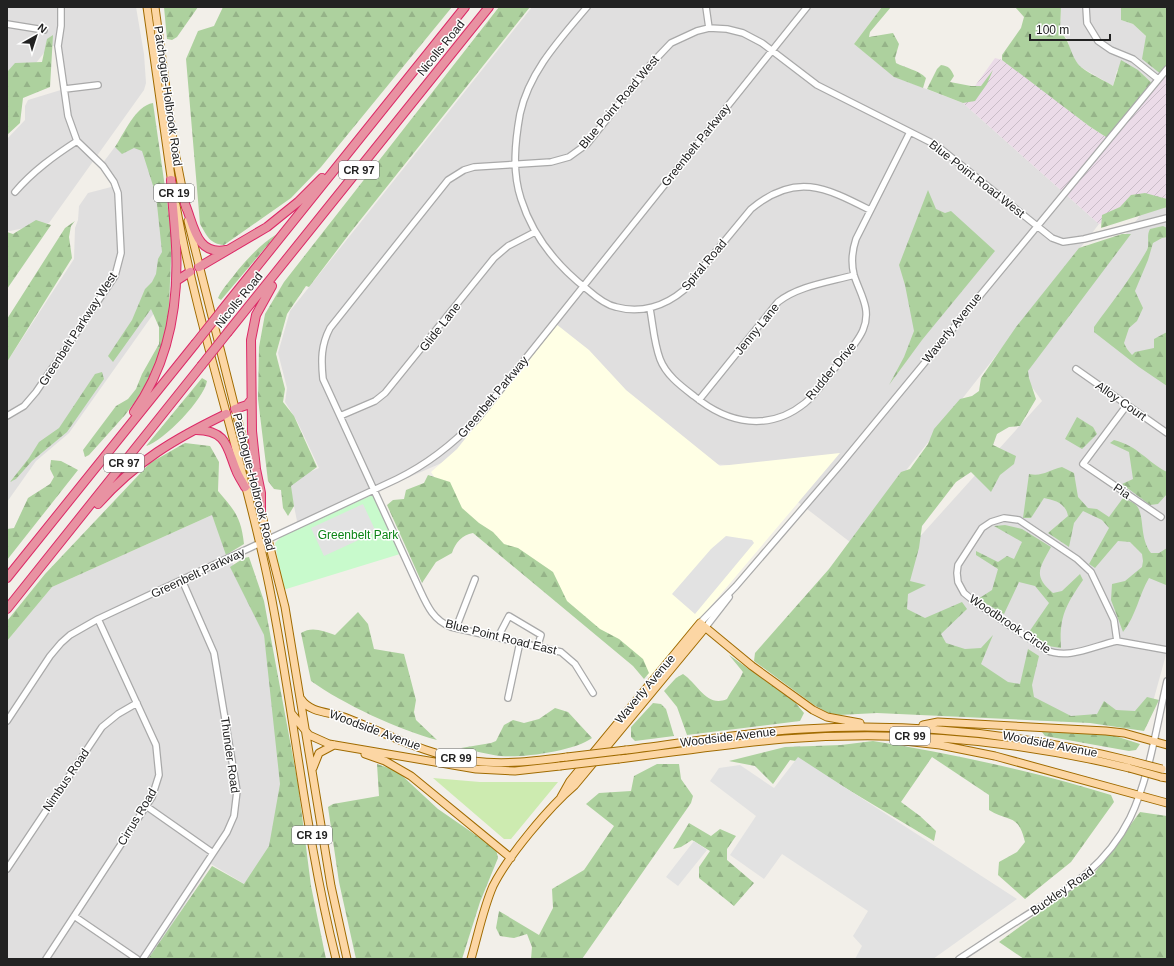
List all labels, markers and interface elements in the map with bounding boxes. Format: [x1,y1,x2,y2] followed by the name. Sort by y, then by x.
[16,16,56,56] north arrow
[1030,16,1110,42] scale bar
[414,17,468,79] street label: Nicolls Road
[35,21,49,35] text: N
[1036,23,1069,37] text: 100 m
[151,25,185,167] street label: Patchogue-Holbrook Road
[576,52,662,151] street label: Blue Point Road West
[658,101,734,189] street label: Greenbelt Parkway
[927,137,1028,221] street label: Blue Point Road West
[339,161,379,179] road number: CR 97
[154,184,194,202] road number: CR 19
[678,236,730,294] street label: Spiral Road
[36,269,120,388] street label: Greenbelt Parkway West
[212,269,266,331] street label: Nicolls Road
[919,290,985,366] street label: Waverly Avenue
[417,300,464,354] street label: Glide Lane
[732,300,782,358] street label: Jenny Lane
[803,339,859,403] street label: Rudder Drive
[455,353,531,441] street label: Greenbelt Parkway
[1093,378,1150,424] street label: Alloy Court
[230,412,278,552] street label: Patchogue-Holbrook Road
[104,454,144,472] road number: CR 97
[1111,480,1133,502] street label: Pia
[318,528,399,542] park label: Greenbelt Park
[149,545,247,601] street label: Greenbelt Parkway
[967,592,1054,657] street label: Woodbrook Circle
[444,616,559,658] street label: Blue Point Road East
[612,651,678,726] street label: Waverly Avenue
[327,707,423,753] street label: Woodside Avenue
[218,716,242,794] street label: Thunder Road
[679,724,777,750] street label: Woodside Avenue
[890,727,930,745] road number: CR 99
[1001,728,1099,760] street label: Woodside Avenue
[40,746,92,814] street label: Nimbus Road
[436,749,476,767] road number: CR 99
[115,786,159,848] street label: Cirrus Road
[292,826,332,844] road number: CR 19
[1028,864,1096,918] street label: Buckley Road

